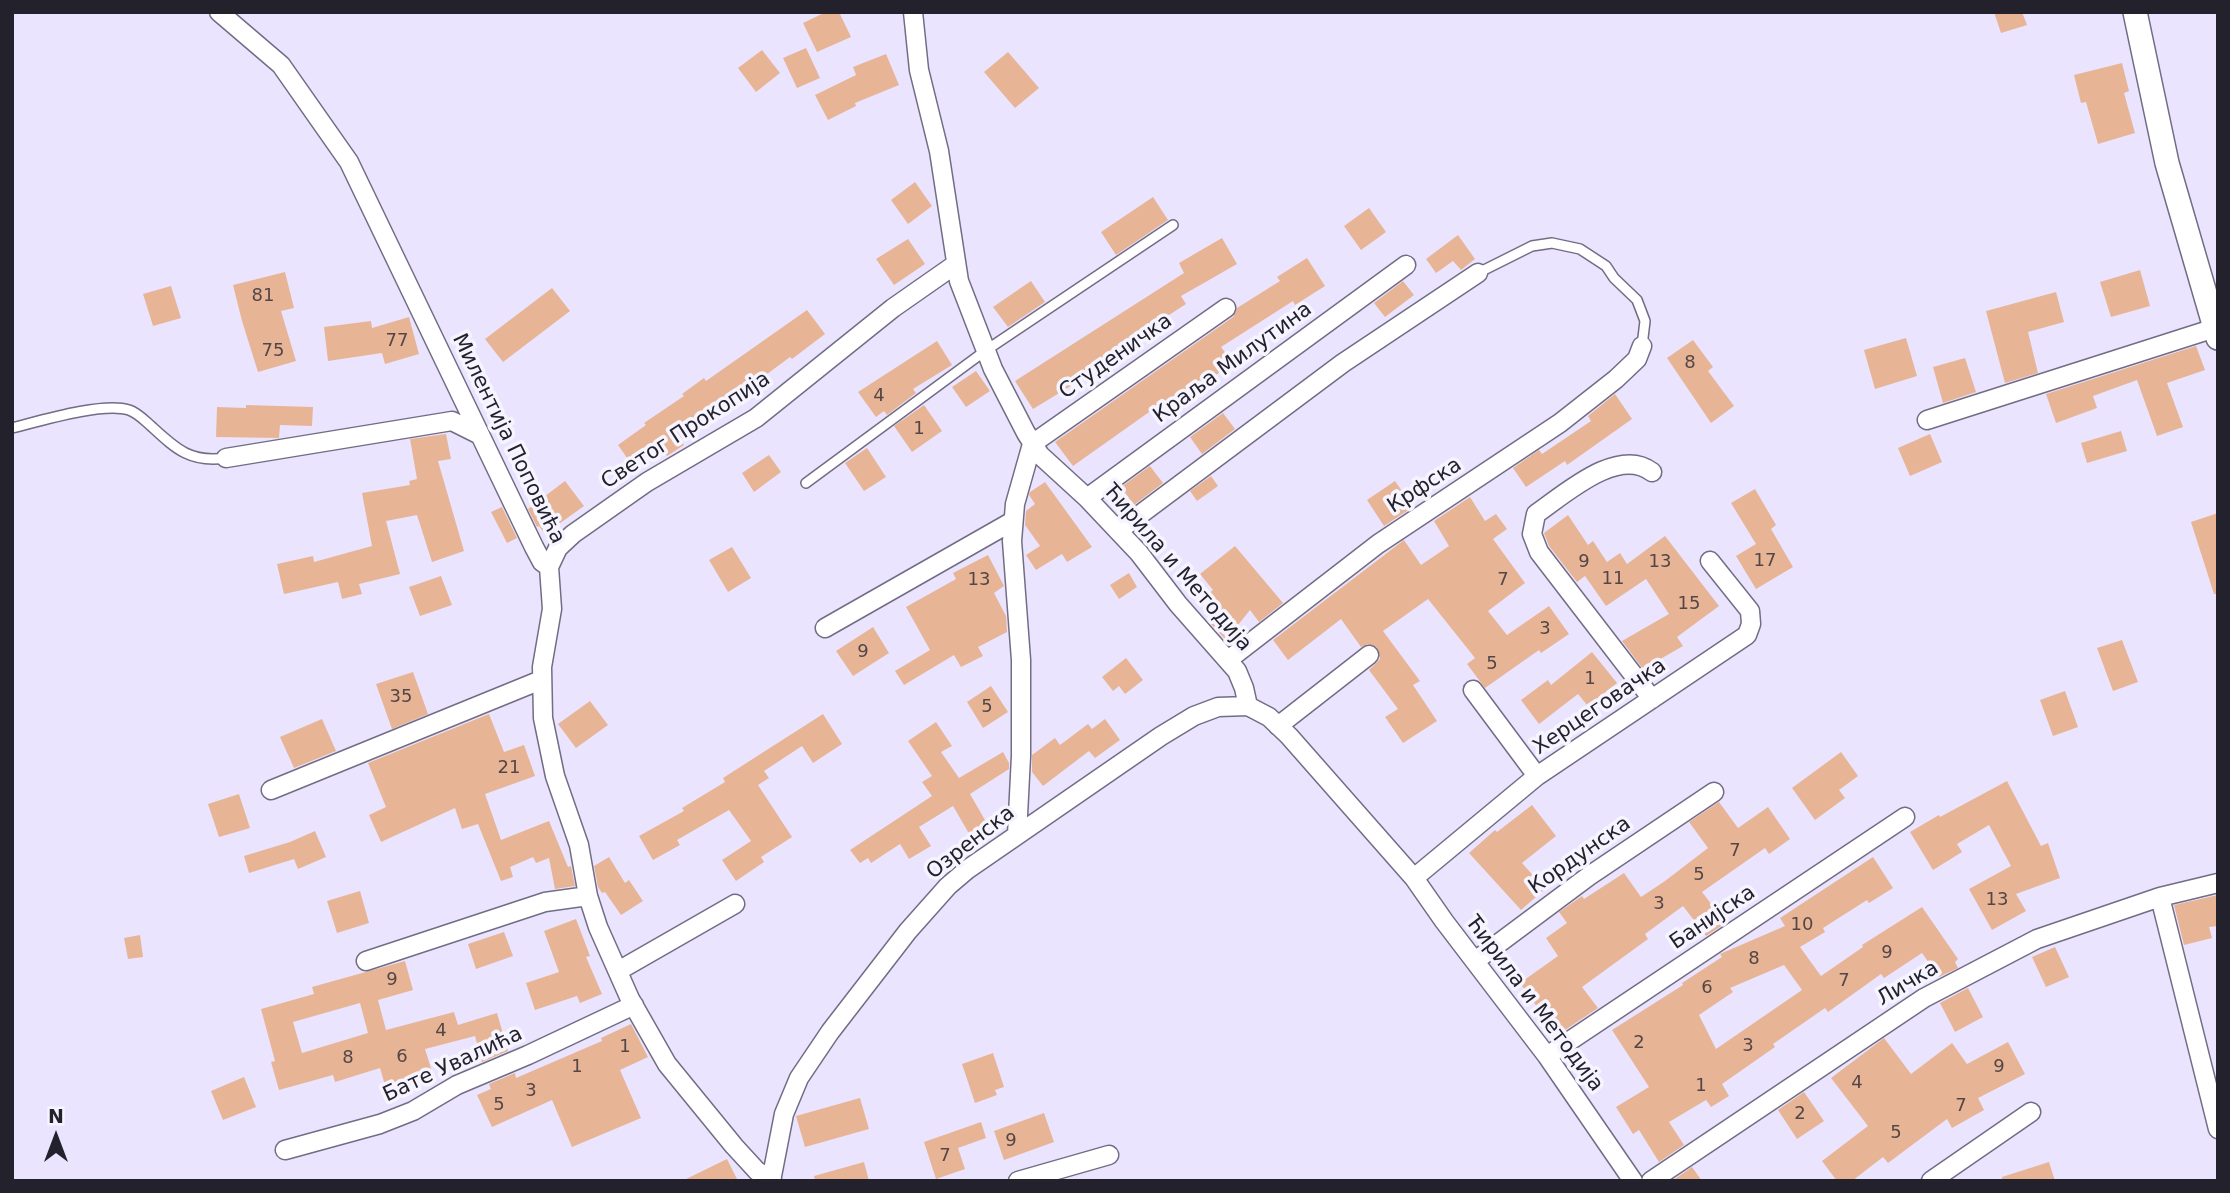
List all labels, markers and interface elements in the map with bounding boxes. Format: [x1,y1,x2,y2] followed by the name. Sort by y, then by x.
[252,285,274,307] house number: 81
[1149,297,1317,429] street label: Краља Милутина
[1055,309,1177,405] street label: Студеничка
[386,330,408,352] house number: 77
[446,330,570,548] street label: Милентија Поповића
[262,340,284,362] house number: 75
[1684,352,1696,374] house number: 8
[597,367,775,495] street label: Светог Прокопија
[873,385,885,407] house number: 4
[913,418,925,440] house number: 1
[1383,453,1467,519] street label: Крфска
[1097,479,1257,657] street label: Ћирила и Методија
[1754,550,1776,572] house number: 17
[1578,551,1590,573] house number: 9
[1649,551,1671,573] house number: 13
[1602,568,1624,590] house number: 11
[968,569,990,591] house number: 13
[1497,569,1509,591] house number: 7
[1678,593,1700,615] house number: 15
[1539,618,1551,640] house number: 3
[857,641,869,663] house number: 9
[1486,653,1498,675] house number: 5
[1529,653,1671,761] street label: Херцеговачка
[1584,668,1596,690] house number: 1
[390,686,412,708] house number: 35
[981,696,993,718] house number: 5
[498,757,520,779] house number: 21
[922,801,1020,885] street label: Озренска
[1524,812,1636,900] street label: Кордунска
[1729,840,1741,862] house number: 7
[1693,864,1705,886] house number: 5
[1666,880,1760,956] street label: Банијска
[1986,889,2008,911] house number: 13
[1653,893,1665,915] house number: 3
[1460,911,1608,1097] street label: Ћирила и Методија
[1791,914,1813,936] house number: 10
[1881,942,1893,964] house number: 9
[1748,948,1760,970] house number: 8
[1873,956,1943,1012] street label: Личка
[386,969,398,991] house number: 9
[1838,970,1850,992] house number: 7
[1701,977,1713,999] house number: 6
[435,1020,447,1042] house number: 4
[379,1022,527,1108] street label: Бате Увалића
[1633,1032,1645,1054] house number: 2
[1742,1035,1754,1057] house number: 3
[619,1036,631,1058] house number: 1
[396,1046,408,1068] house number: 6
[342,1047,354,1069] house number: 8
[571,1056,583,1078] house number: 1
[1993,1056,2005,1078] house number: 9
[1851,1072,1863,1094] house number: 4
[1695,1075,1707,1097] house number: 1
[525,1080,537,1102] house number: 3
[493,1094,505,1116] house number: 5
[1955,1095,1967,1117] house number: 7
[21,1102,91,1172] north arrow
[1794,1103,1806,1125] house number: 2
[48,1105,64,1127] text: N
[1890,1122,1902,1144] house number: 5
[1005,1130,1017,1152] house number: 9
[939,1145,951,1167] house number: 7

